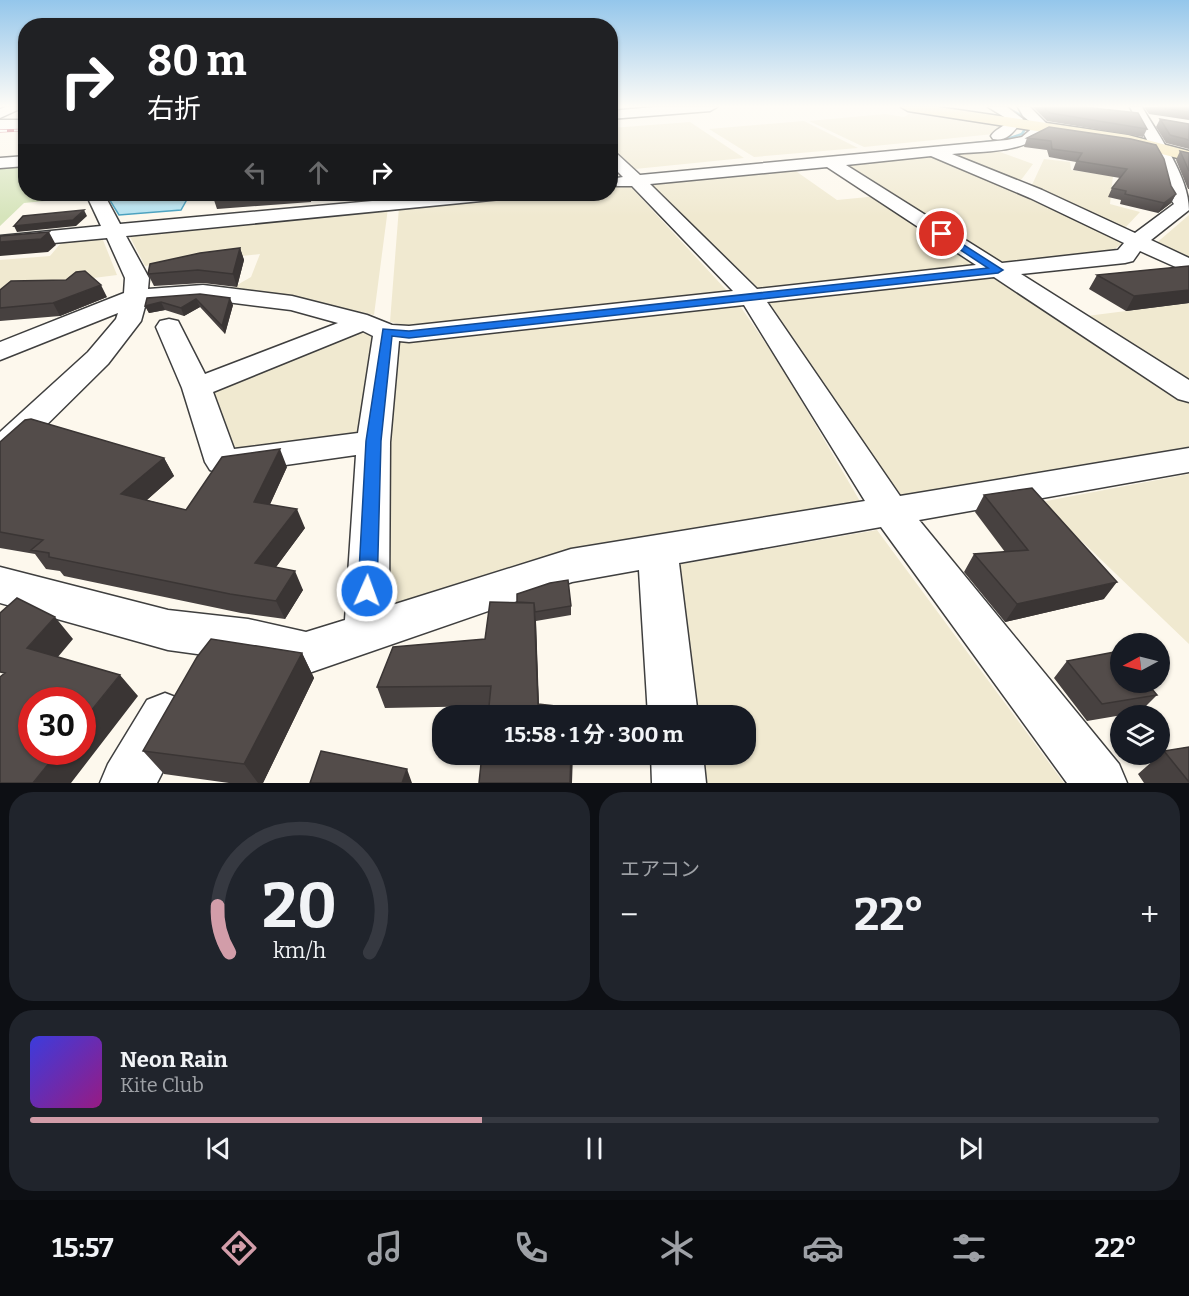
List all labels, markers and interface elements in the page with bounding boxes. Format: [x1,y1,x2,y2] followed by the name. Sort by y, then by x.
[147,36,247,86] text: 80 m
[48,42,126,120] icon: right
[147,93,201,125] text: 右折
[239,156,272,189] icon: left
[302,156,335,189] icon: ahead
[365,156,398,189] icon: right
[916,208,967,259] pin
[925,217,958,250] icon: arrive
[335,559,399,623] position arrow
[1110,633,1170,693] north arrow
[1110,633,1170,765] map controls
[18,687,96,765] speed limit sign: 30
[1110,705,1170,765] button: layers
[504,721,684,748] text: 15:58 · 1 分 · 300 m
[620,857,700,881] text: エアコン
[262,869,337,944] text: 20
[854,888,924,942] text: 22°
[620,895,638,935] text: −
[1140,895,1159,935] text: +
[273,939,326,965] text: km/h
[120,1046,228,1073] text: Neon Rain
[120,1073,204,1097] text: Kite Club
[202,1132,235,1165] icon: previous
[578,1132,611,1165] icon: pause
[954,1132,987,1165] icon: next
[218,1227,260,1269] icon: directions
[364,1227,406,1269] icon: music
[510,1227,552,1269] icon: phone
[656,1227,698,1269] icon: climate
[802,1227,844,1269] icon: car
[948,1227,990,1269] icon: filters
[52,1232,114,1264] text: 15:57
[1095,1232,1137,1264] text: 22°

